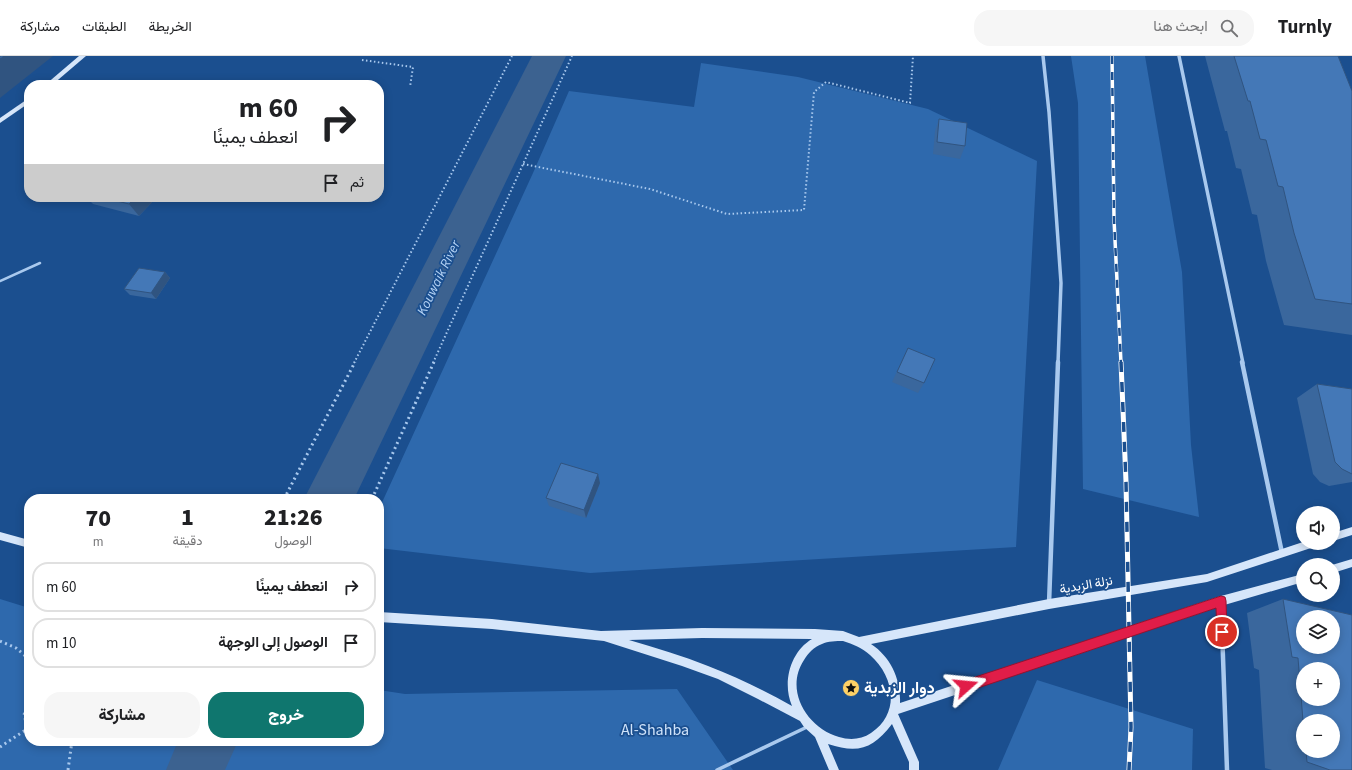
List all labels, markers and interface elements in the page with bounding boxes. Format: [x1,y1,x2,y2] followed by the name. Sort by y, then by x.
[974,10,1254,46] search box
[1278,14,1332,41] text: Turnly
[1153,16,1208,37] text: ابحث هنا
[20,17,60,37] text: مشاركة
[82,17,126,37] text: الطبقات
[148,17,192,37] text: الخريطة
[1218,17,1240,39] icon: search
[239,88,298,128] text: 60 m
[312,96,364,148] icon: right
[213,125,298,150] text: انعطف يمينًا
[320,172,342,194] icon: arrive
[350,172,364,193] text: ثم
[412,236,466,319] water label: Kouwaik River
[181,500,194,535] text: 1
[264,500,323,535] text: 21:26
[85,501,111,536] text: 70
[1296,506,1340,758] map controls
[1296,506,1340,550] button: sound
[172,532,203,550] text: دقيقة
[275,532,312,550] text: الوصول
[93,533,104,551] text: m
[1296,558,1340,602] button: search
[1058,571,1114,599] street label: نزلة الزبدية
[256,576,328,597] text: انعطف يمينًا
[340,576,362,598] icon: right
[46,577,76,598] text: 60 m
[1296,610,1340,654] button: layers
[1205,615,1239,649] pin
[1211,621,1233,643] icon: arrive
[218,632,328,653] text: الوصول إلى الوجهة
[340,632,362,654] icon: arrive
[46,633,76,654] text: 10 m
[1296,662,1340,706] button: +
[945,665,987,707] position arrow
[864,677,935,699] place label: دوار الزبدية
[841,678,861,698] place icon: دوار الزبدية
[44,692,200,738] button: مشاركة
[208,692,364,738] button: خروج
[1296,714,1340,758] button: −
[621,719,689,741] park label: Al-Shahba

